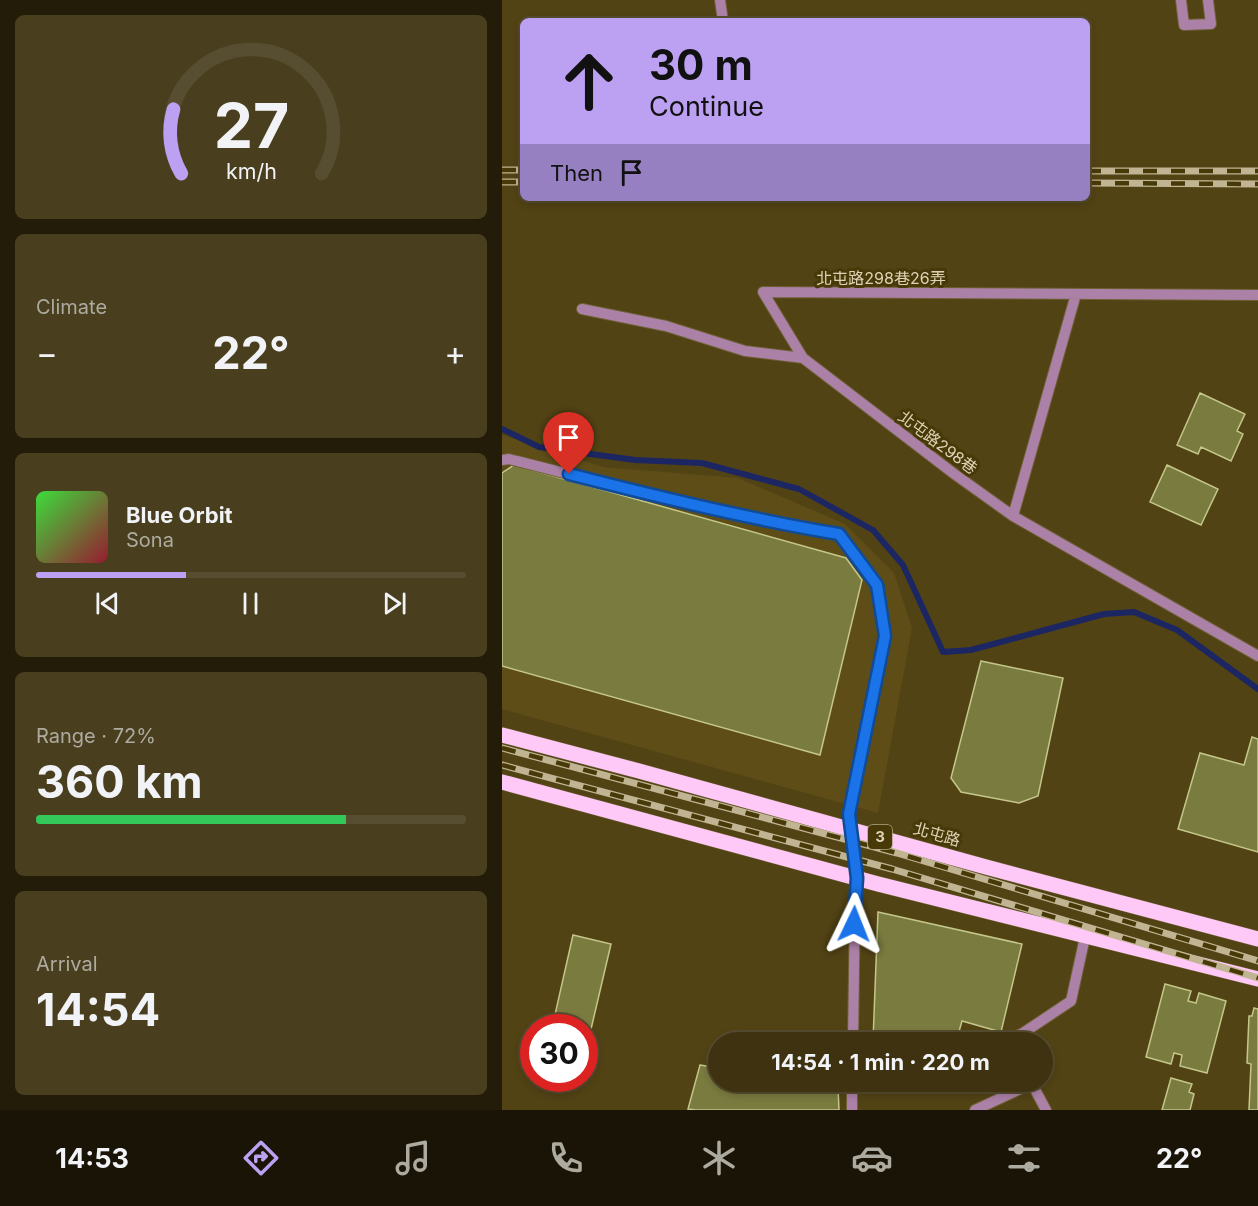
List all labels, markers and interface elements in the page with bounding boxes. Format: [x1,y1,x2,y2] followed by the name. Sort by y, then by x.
[649,39,753,90] text: 30 m
[550,42,628,120] icon: ahead
[213,88,289,163] text: 27
[649,90,764,123] text: Continue
[615,156,648,189] icon: arrive
[226,158,276,184] text: km/h
[550,160,603,186] text: Then
[816,268,946,288] street label: 北屯路298巷26弄
[36,295,107,319] text: Climate
[212,325,290,380] text: 22°
[36,333,58,373] text: −
[444,333,466,373] text: +
[895,406,981,478] street label: 北屯路298巷
[543,412,594,474] pin
[552,421,585,454] icon: arrive
[126,502,233,528] text: Blue Orbit
[126,528,174,552] text: Sona
[91,587,124,620] icon: previous
[234,587,267,620] icon: pause
[378,587,411,620] icon: next
[36,724,156,748] text: Range · 72%
[36,754,202,809] text: 360 km
[911,818,963,850] street label: 北屯路
[868,825,892,849] road number: 3
[822,892,886,956] position arrow
[36,952,98,976] text: Arrival
[36,982,160,1037] text: 14:54
[520,1014,598,1092] speed limit sign: 30
[771,1049,990,1075] text: 14:54 · 1 min · 220 m
[240,1137,282,1179] icon: directions
[392,1137,434,1179] icon: music
[545,1137,587,1179] icon: phone
[698,1137,740,1179] icon: climate
[851,1137,893,1179] icon: car
[1003,1137,1045,1179] icon: filters
[55,1142,129,1175] text: 14:53
[1156,1142,1203,1175] text: 22°

